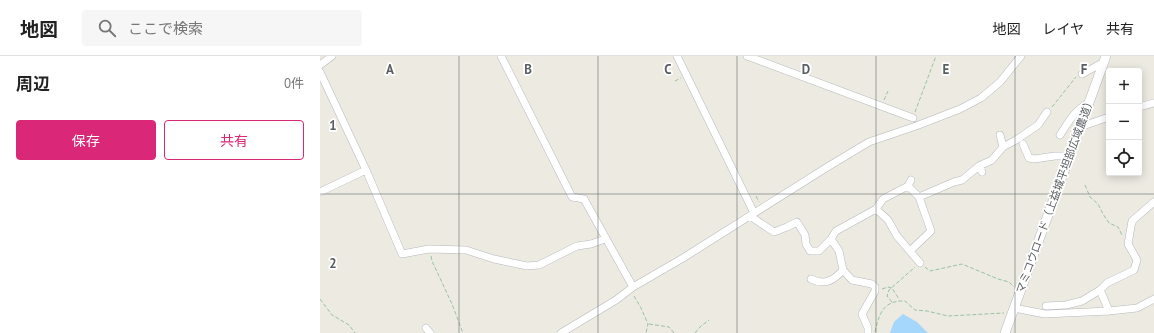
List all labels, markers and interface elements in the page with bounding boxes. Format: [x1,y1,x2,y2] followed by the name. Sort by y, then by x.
[82,10,362,46] search box
[20,17,58,41] text: 地図
[96,17,118,39] icon: search
[128,19,203,38] text: ここで検索
[992,20,1020,38] text: 地図
[1042,20,1084,38] text: レイヤ
[1106,20,1134,38] text: 共有
[386,61,394,78] text: A
[524,61,532,78] text: B
[664,61,672,78] text: C
[802,61,810,78] text: D
[943,61,950,78] text: E
[1081,61,1088,78] text: F
[1106,68,1142,176] map controls
[1106,68,1142,104] button: +
[16,73,50,95] text: 周辺
[284,75,304,92] text: 0件
[1013,95,1097,295] street label: マミコウロード（上益城平坦部広域農道）
[1106,104,1142,140] button: −
[329,117,337,134] text: 1
[16,120,156,160] button: 保存
[164,120,304,160] button: 共有
[1106,140,1142,176] button: locate
[329,255,337,272] text: 2

